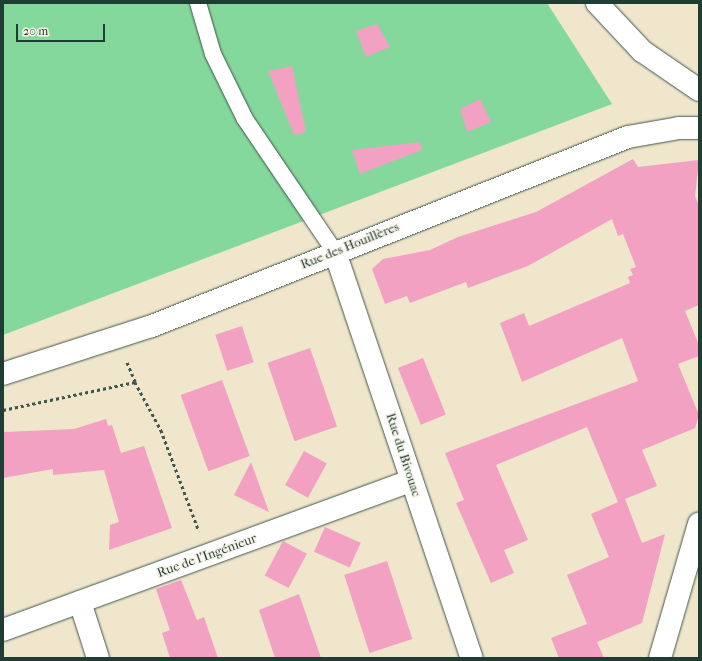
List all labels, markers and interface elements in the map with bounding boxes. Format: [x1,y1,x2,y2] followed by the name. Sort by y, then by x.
[18,16,107,42] scale bar
[23,24,48,38] text: 20 m
[298,219,402,273] street label: Rue des Houillères
[382,411,424,499] street label: Rue du Bivouac
[155,531,259,581] street label: Rue de l'Ingénieur

